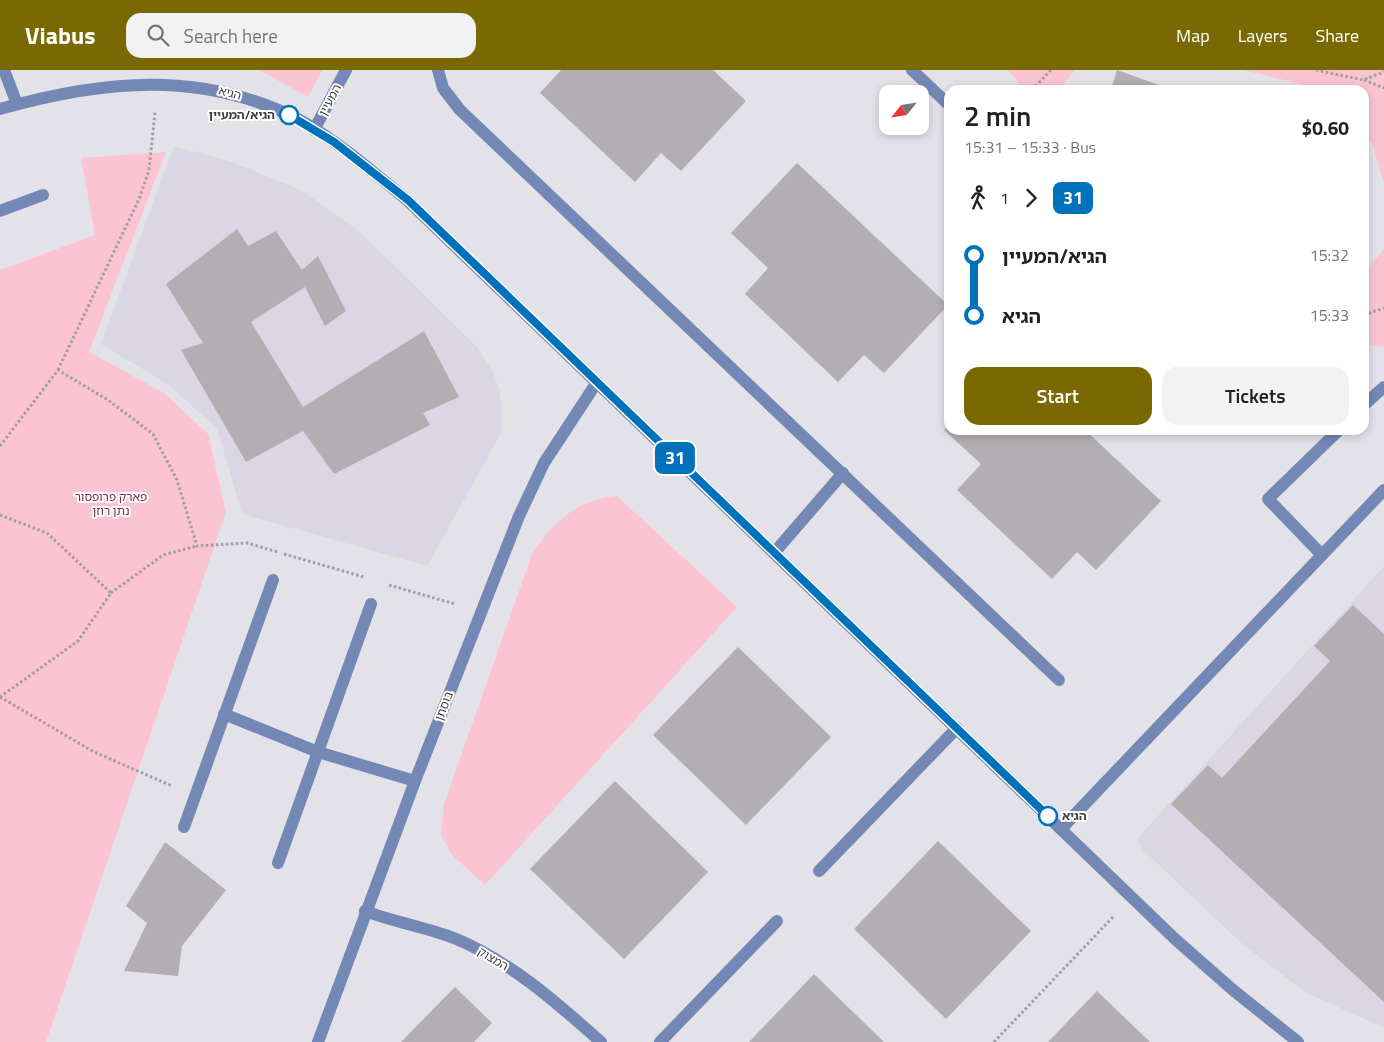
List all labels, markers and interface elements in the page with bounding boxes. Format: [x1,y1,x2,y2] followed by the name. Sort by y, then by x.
[126,13,476,58] search box
[25,17,96,53] text: Viabus
[144,21,172,49] icon: search
[184,21,278,50] text: Search here
[1176,22,1210,49] text: Map
[1238,22,1287,49] text: Layers
[1315,22,1359,49] text: Share
[217,80,244,105] street label: הגיא
[313,80,346,119] street label: המעיין
[879,85,929,135] north arrow
[879,85,929,135] map controls
[964,94,1031,137] text: 2 min
[209,105,275,124] place label: הגיא/המעיין
[279,105,299,125] marker: הגיא/המעיין
[1302,113,1349,142] text: $0.60
[964,135,1096,159] text: 15:31 – 15:33 · Bus
[964,184,992,212] icon: walk
[1017,184,1045,212] icon: forward
[1063,184,1083,211] text: 31
[1000,186,1009,210] text: 1
[1002,241,1107,270] text: הגיא/המעיין
[1310,243,1349,267] text: 15:32
[1002,301,1041,330] text: הגיא
[1310,303,1349,327] text: 15:33
[964,367,1152,425] button: Start
[1162,367,1349,425] button: Tickets
[652,442,698,474] line badge: 31
[665,444,685,471] text: 31
[75,487,147,520] park label: פארק פרופסור נתן רוזן
[429,688,458,723] street label: בוסתן
[1038,806,1058,826] marker: הגיא
[1062,806,1087,825] place label: הגיא
[474,942,512,975] street label: המצוק

